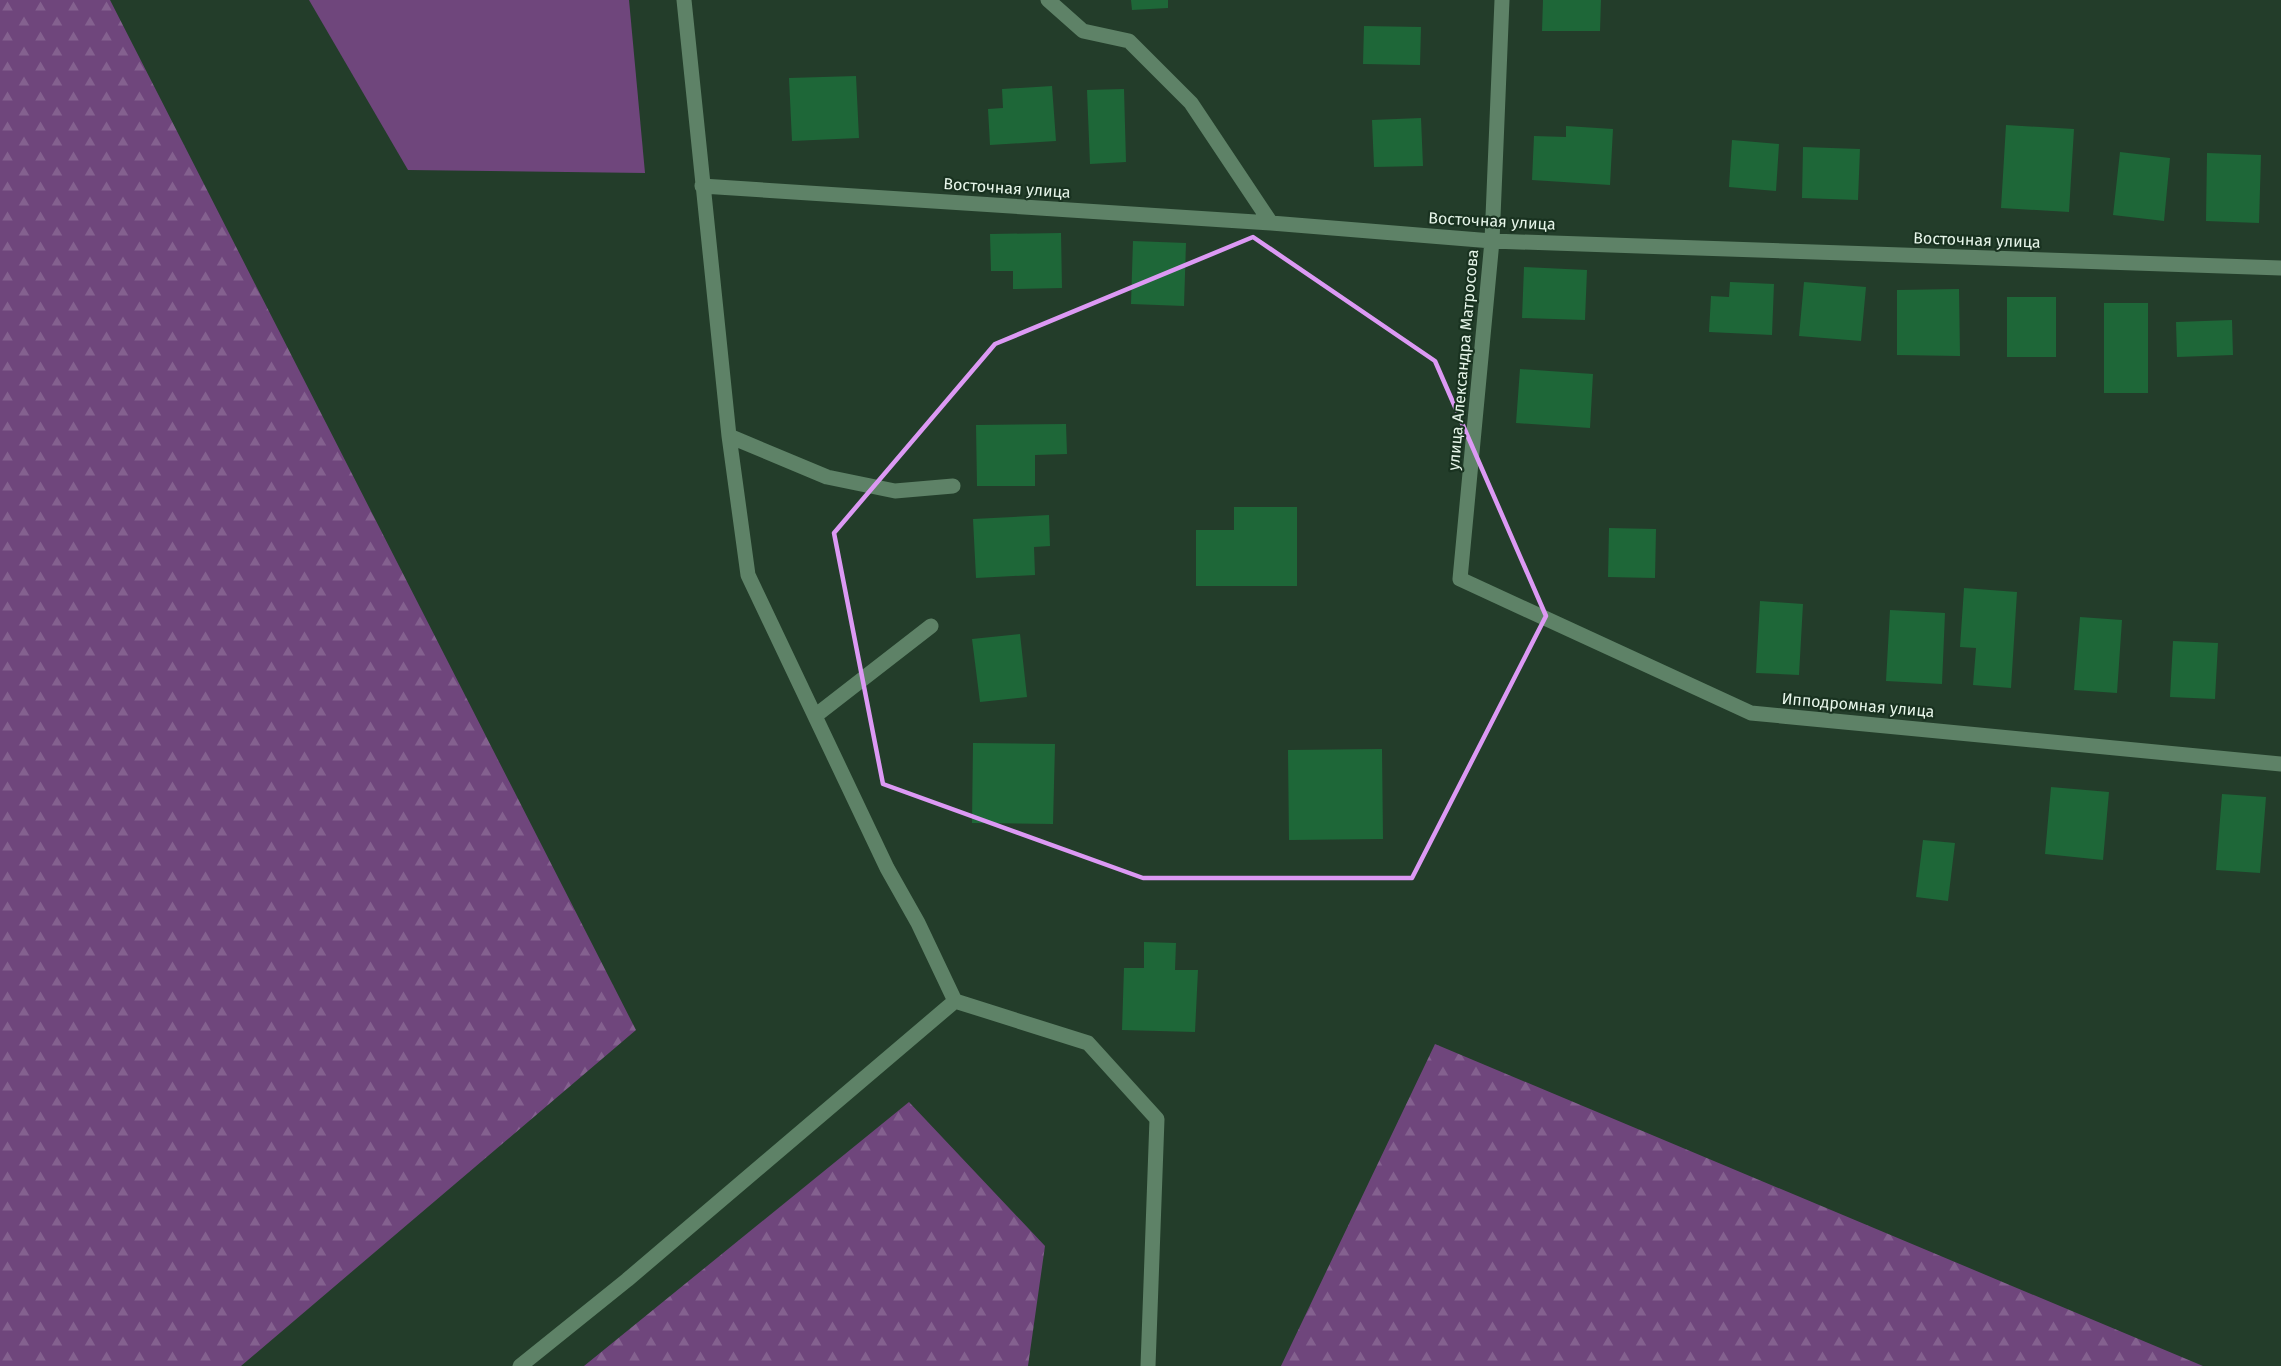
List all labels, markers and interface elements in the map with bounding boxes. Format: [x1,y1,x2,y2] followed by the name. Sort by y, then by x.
[943,174,1071,202] street label: Восточная улица
[1428,208,1556,234] street label: Восточная улица
[1913,228,2041,252] street label: Восточная улица
[1444,249,1482,471] street label: улица Александра Матросова
[1781,689,1935,721] street label: Ипподромная улица

